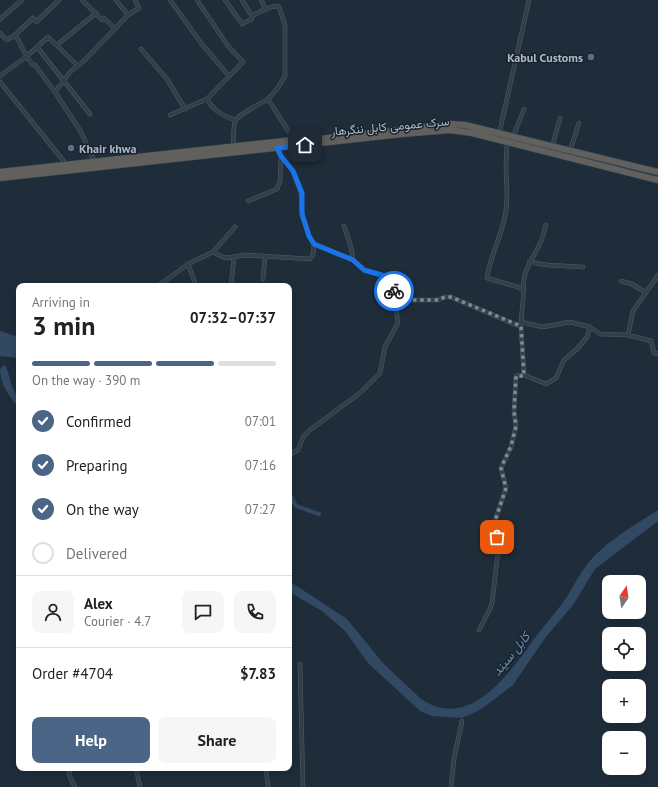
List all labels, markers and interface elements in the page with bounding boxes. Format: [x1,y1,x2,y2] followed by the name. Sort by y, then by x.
[507,50,583,65] place label: Kabul Customs
[586,52,596,62] marker: Kabul Customs
[329,113,450,140] street label: سرک عمومی کابل ننگرهار
[288,128,322,162] pin
[294,134,316,156] icon: home
[79,141,136,156] place label: Khair khwa
[66,143,76,153] marker: Khair khwa
[374,271,414,311] courier
[383,280,405,302] icon: bike
[32,294,90,311] text: Arriving in
[190,308,276,327] text: 07:32–07:37
[32,309,95,342] text: 3 min
[32,372,140,389] text: On the way · 390 m
[32,410,54,432] icon: check
[66,412,131,431] text: Confirmed
[245,413,276,430] text: 07:01
[32,454,54,476] icon: check
[66,456,128,475] text: Preparing
[245,457,276,474] text: 07:16
[32,498,54,520] icon: check
[66,500,139,519] text: On the way
[245,501,276,518] text: 07:27
[480,520,514,554] pin
[486,526,508,548] icon: bag
[66,544,127,563] text: Delivered
[602,575,646,619] north arrow
[602,575,646,775] map controls
[32,591,74,633] button: person
[182,591,224,633] button: chat
[234,591,276,633] button: phone
[84,594,113,613] text: Alex
[84,613,151,630] text: Courier · 4.7
[488,627,535,679] water label: کابل سيند
[602,627,646,671] button: locate
[32,664,113,683] text: Order #4704
[240,664,276,683] text: $7.83
[602,679,646,723] button: +
[32,717,150,763] button: Help
[158,717,276,763] button: Share
[602,731,646,775] button: −

